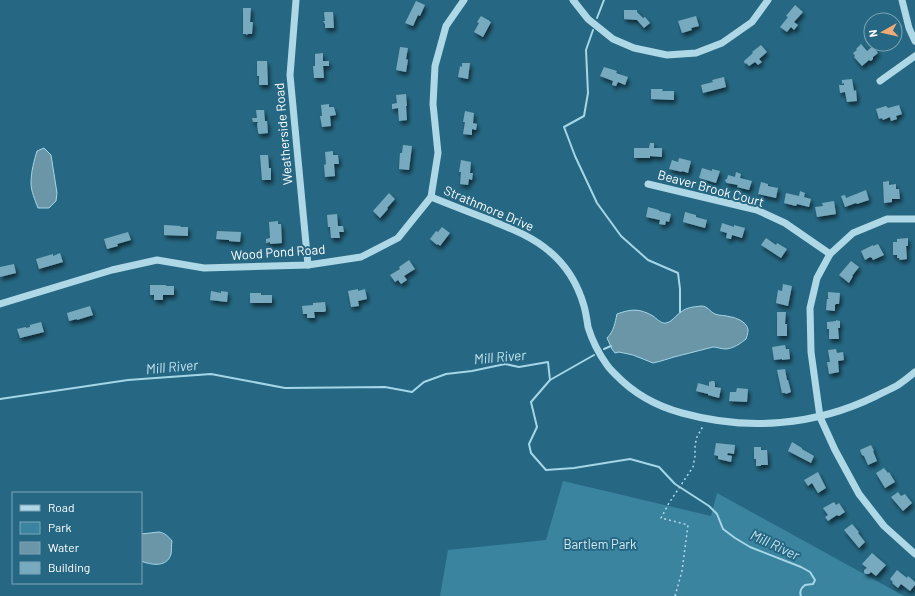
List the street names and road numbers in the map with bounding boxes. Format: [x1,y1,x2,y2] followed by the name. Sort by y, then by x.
[271,82,295,186] street label: Weatherside Road
[656,166,766,210] street label: Beaver Brook Court
[442,182,536,234] street label: Strathmore Drive
[230,241,326,263] street label: Wood Pond Road

